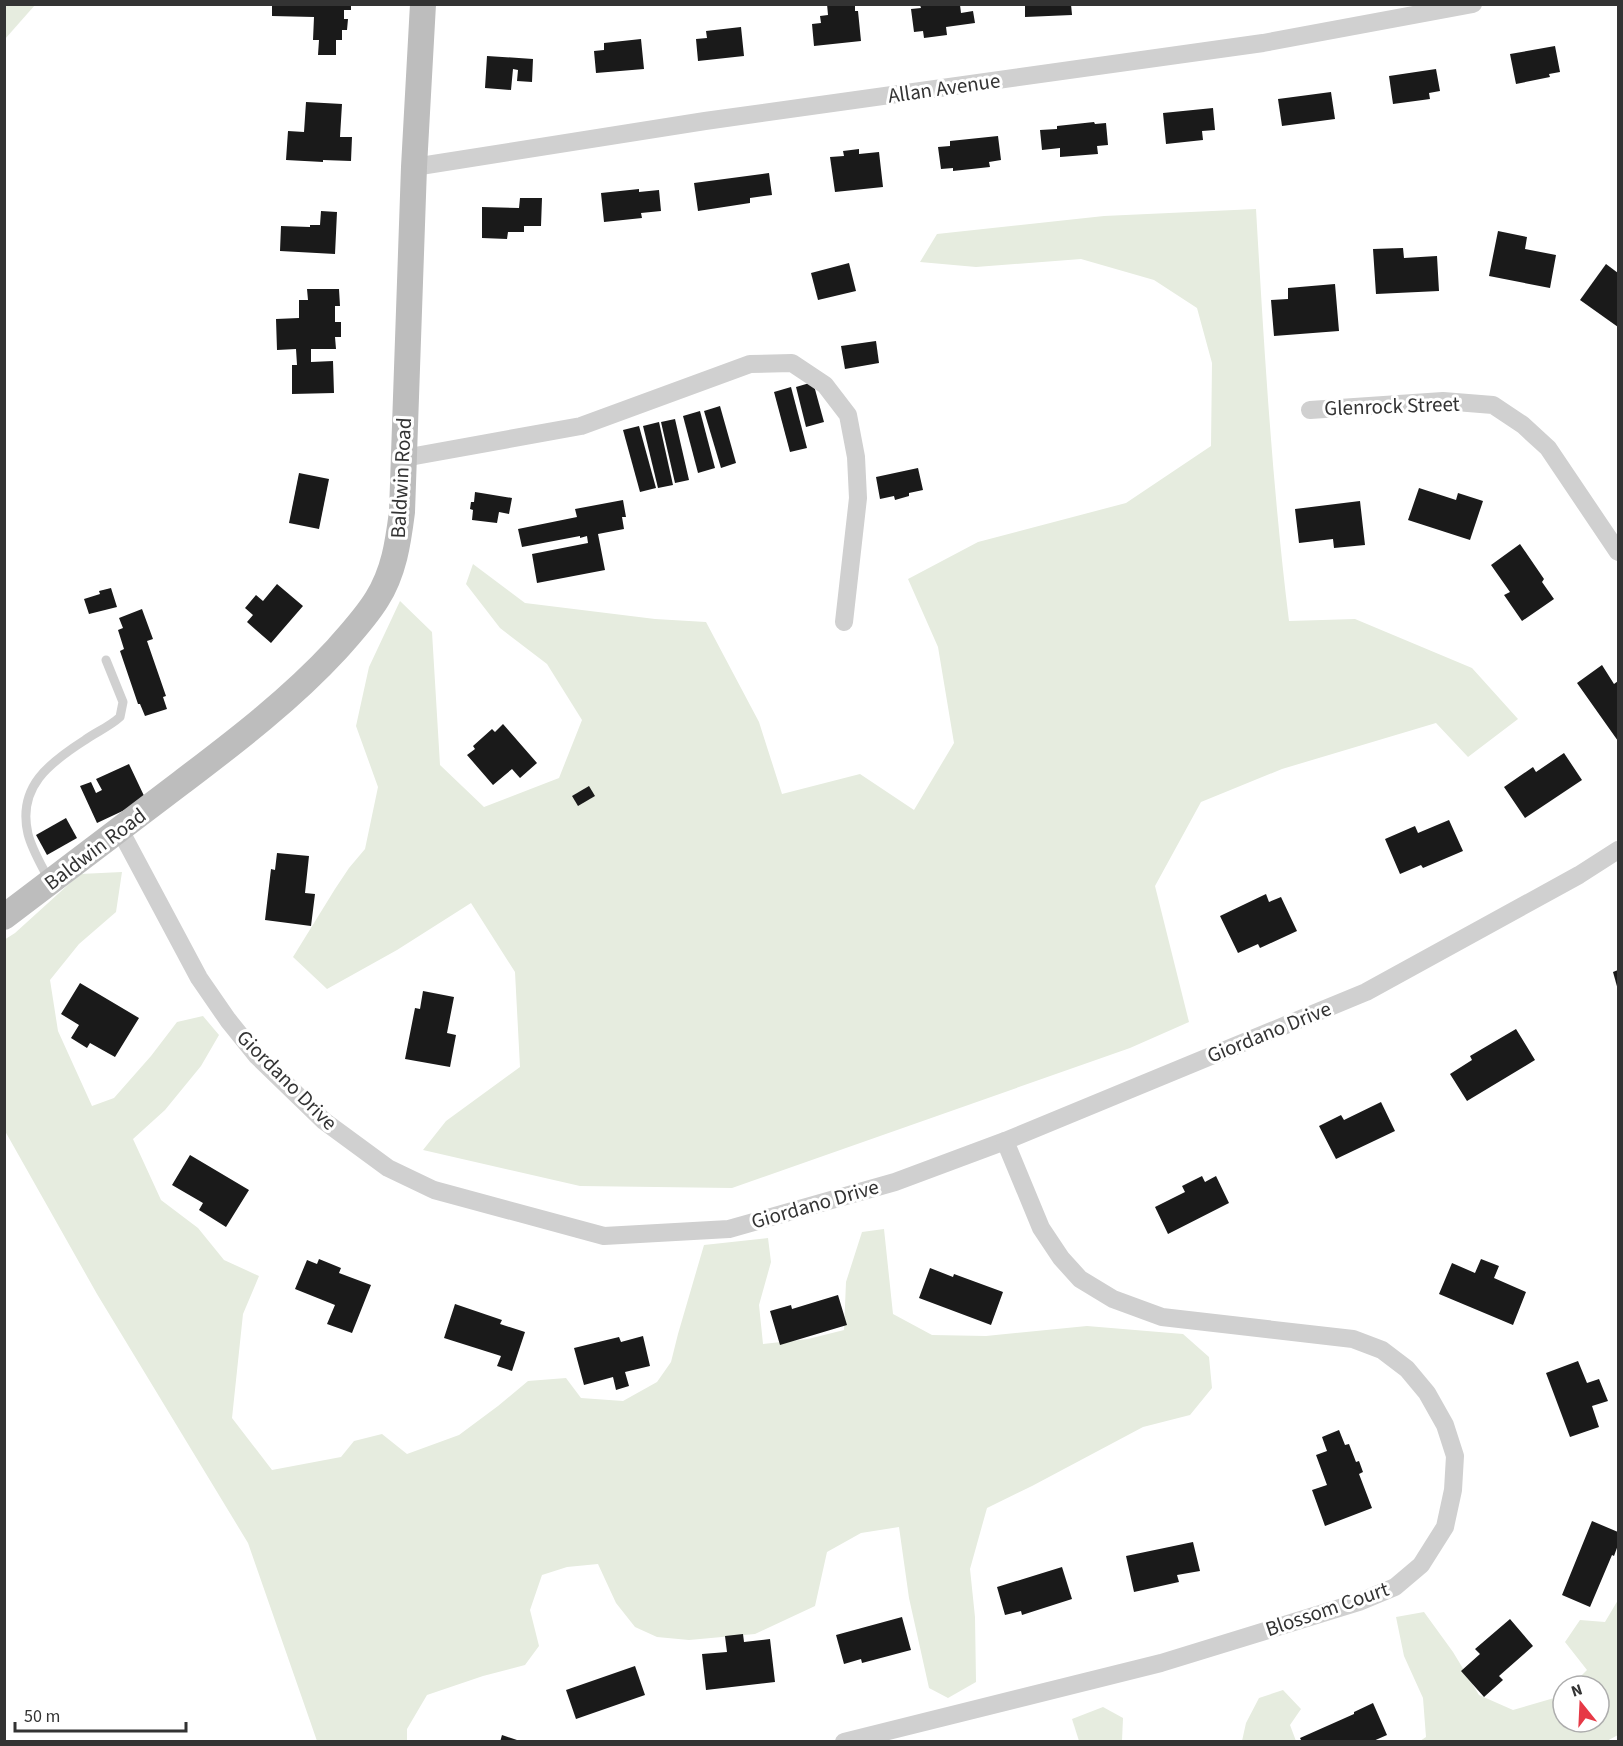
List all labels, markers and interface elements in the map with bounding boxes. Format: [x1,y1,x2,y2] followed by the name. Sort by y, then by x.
[886,65,1002,111] street label: Allan Avenue
[1324,389,1460,423] street label: Glenrock Street
[383,417,419,539] street label: Baldwin Road
[38,801,152,897] street label: Baldwin Road
[1202,993,1336,1071] street label: Giordano Drive
[230,1023,344,1137] street label: Giordano Drive
[748,1171,882,1237] street label: Giordano Drive
[1261,1574,1393,1644] street label: Blossom Court
[1551,1674,1611,1734] north arrow
[1568,1679,1585,1703] text: N
[15,1695,186,1733] scale bar
[24,1704,60,1729] text: 50 m

